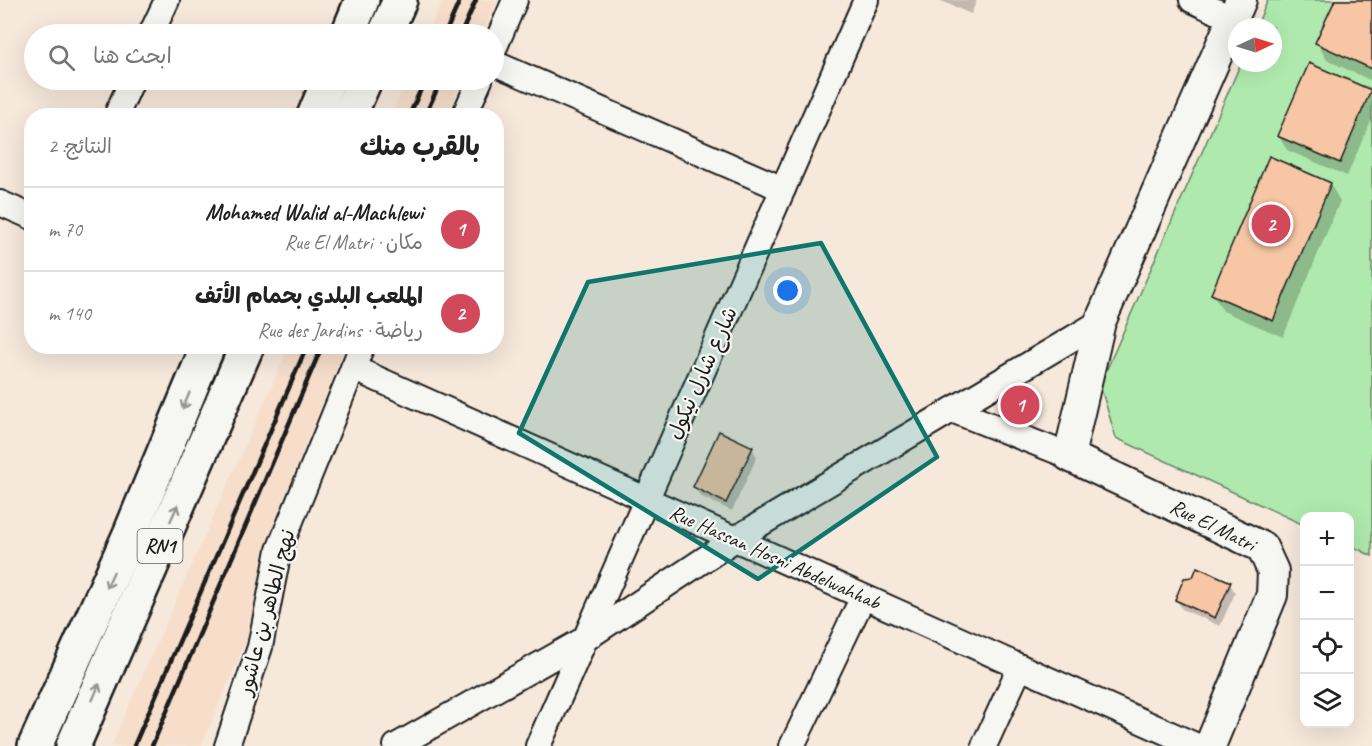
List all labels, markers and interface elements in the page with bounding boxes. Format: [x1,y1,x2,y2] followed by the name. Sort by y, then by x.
[1228,18,1282,72] north arrow
[24,24,504,90] search box
[45,41,78,74] icon: search
[93,42,172,70] text: ابحث هنا
[360,130,480,163] text: بالقرب منك
[48,134,112,159] text: النتائج: 2
[205,199,423,227] text: Mohamed Walid al-Machlewi
[1252,202,1290,246] pin: 2
[48,217,82,242] text: 70 m
[456,217,465,242] text: 1
[285,230,423,255] text: مكان · Rue El Matri
[773,276,802,305] your location
[195,282,423,310] text: الملعب البلدي بحمام الأتف
[48,301,91,326] text: 140 m
[456,301,465,326] text: 2
[661,302,745,444] street label: شارع شارل نيكول
[258,318,423,343] text: رياضة · Rue des Jardins
[1000,382,1040,428] pin: 1
[180,391,191,409] one-way arrow
[1166,493,1263,558] street label: Rue El Matri
[665,499,886,616] street label: Rue Hassan Hosni Abdelwahhab
[169,505,180,523] one-way arrow
[1300,512,1354,728] map controls
[1300,512,1354,566] button: +
[231,526,302,700] street label: نهج الطاهر بن عاشور
[138,529,182,563] road number: RN1
[1300,566,1354,620] button: −
[103,571,114,589] one-way arrow
[1300,620,1354,674] button: locate
[1300,674,1354,728] button: layers
[91,684,103,702] one-way arrow

